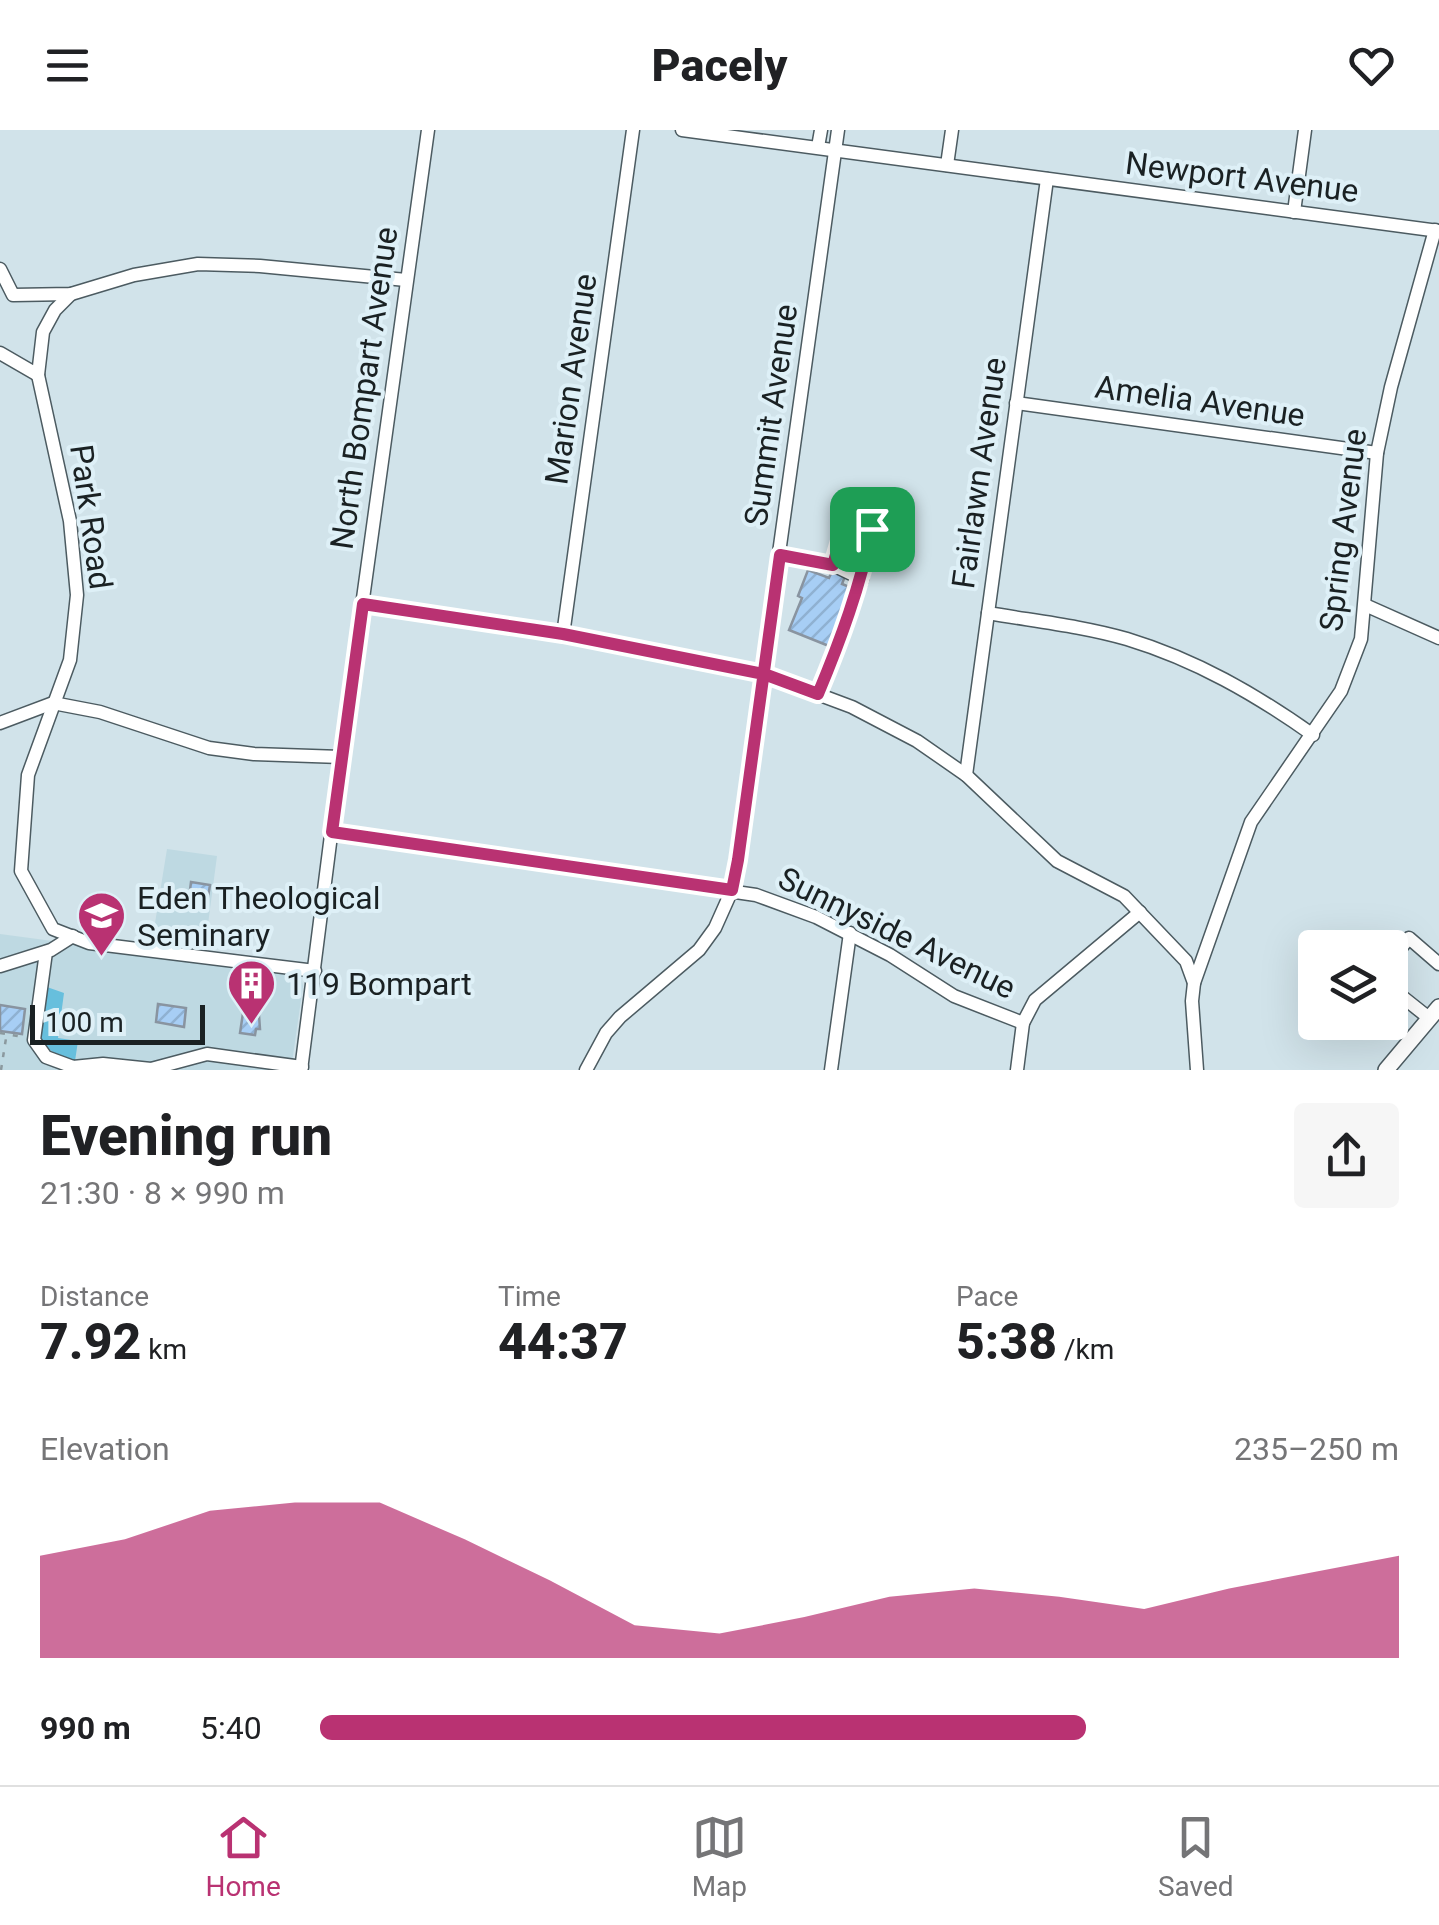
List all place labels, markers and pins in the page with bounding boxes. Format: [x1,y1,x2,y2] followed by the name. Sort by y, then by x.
[830,487,915,572] pin
[137,879,381,954] place label: Eden Theological Seminary
[76,890,128,958] school or university icon: Eden Theological Seminary
[225,958,277,1026] building icon: 119 Bompart
[286,965,472,1003] place label: 119 Bompart

